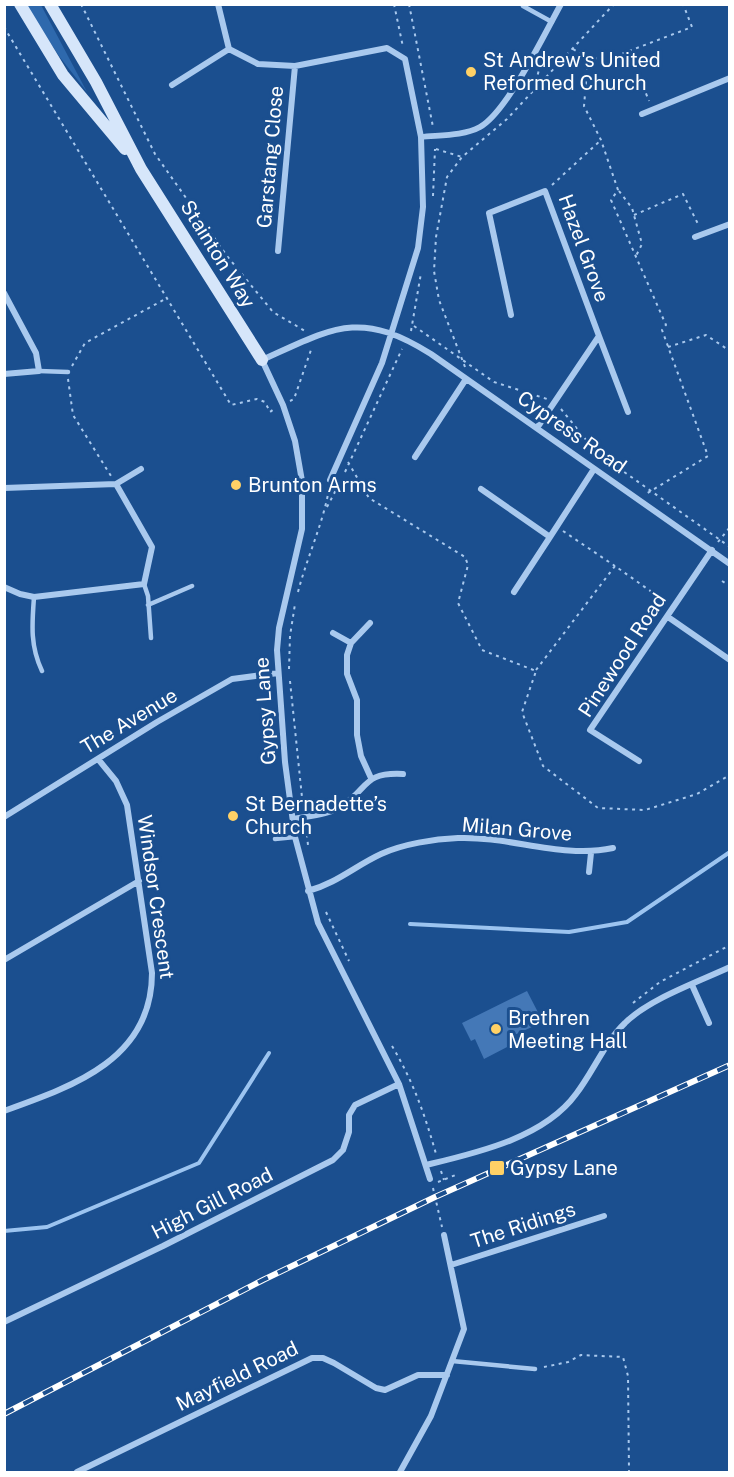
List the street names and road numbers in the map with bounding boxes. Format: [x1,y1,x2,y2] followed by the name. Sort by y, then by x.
[252,85,288,229] street label: Garstang Close
[553,191,615,305] street label: Hazel Grove
[175,196,261,312] street label: Stainton Way
[513,386,631,478] street label: Cypress Road
[573,589,671,721] street label: Pinewood Road
[249,656,281,766] street label: Gypsy Lane
[76,683,182,759] street label: The Avenue
[461,812,573,846] street label: Milan Grove
[133,813,179,981] street label: Windsor Crescent
[147,1162,277,1244] street label: High Gill Road
[468,1197,578,1253] street label: The Ridings
[172,1336,302,1416] street label: Mayfield Road

